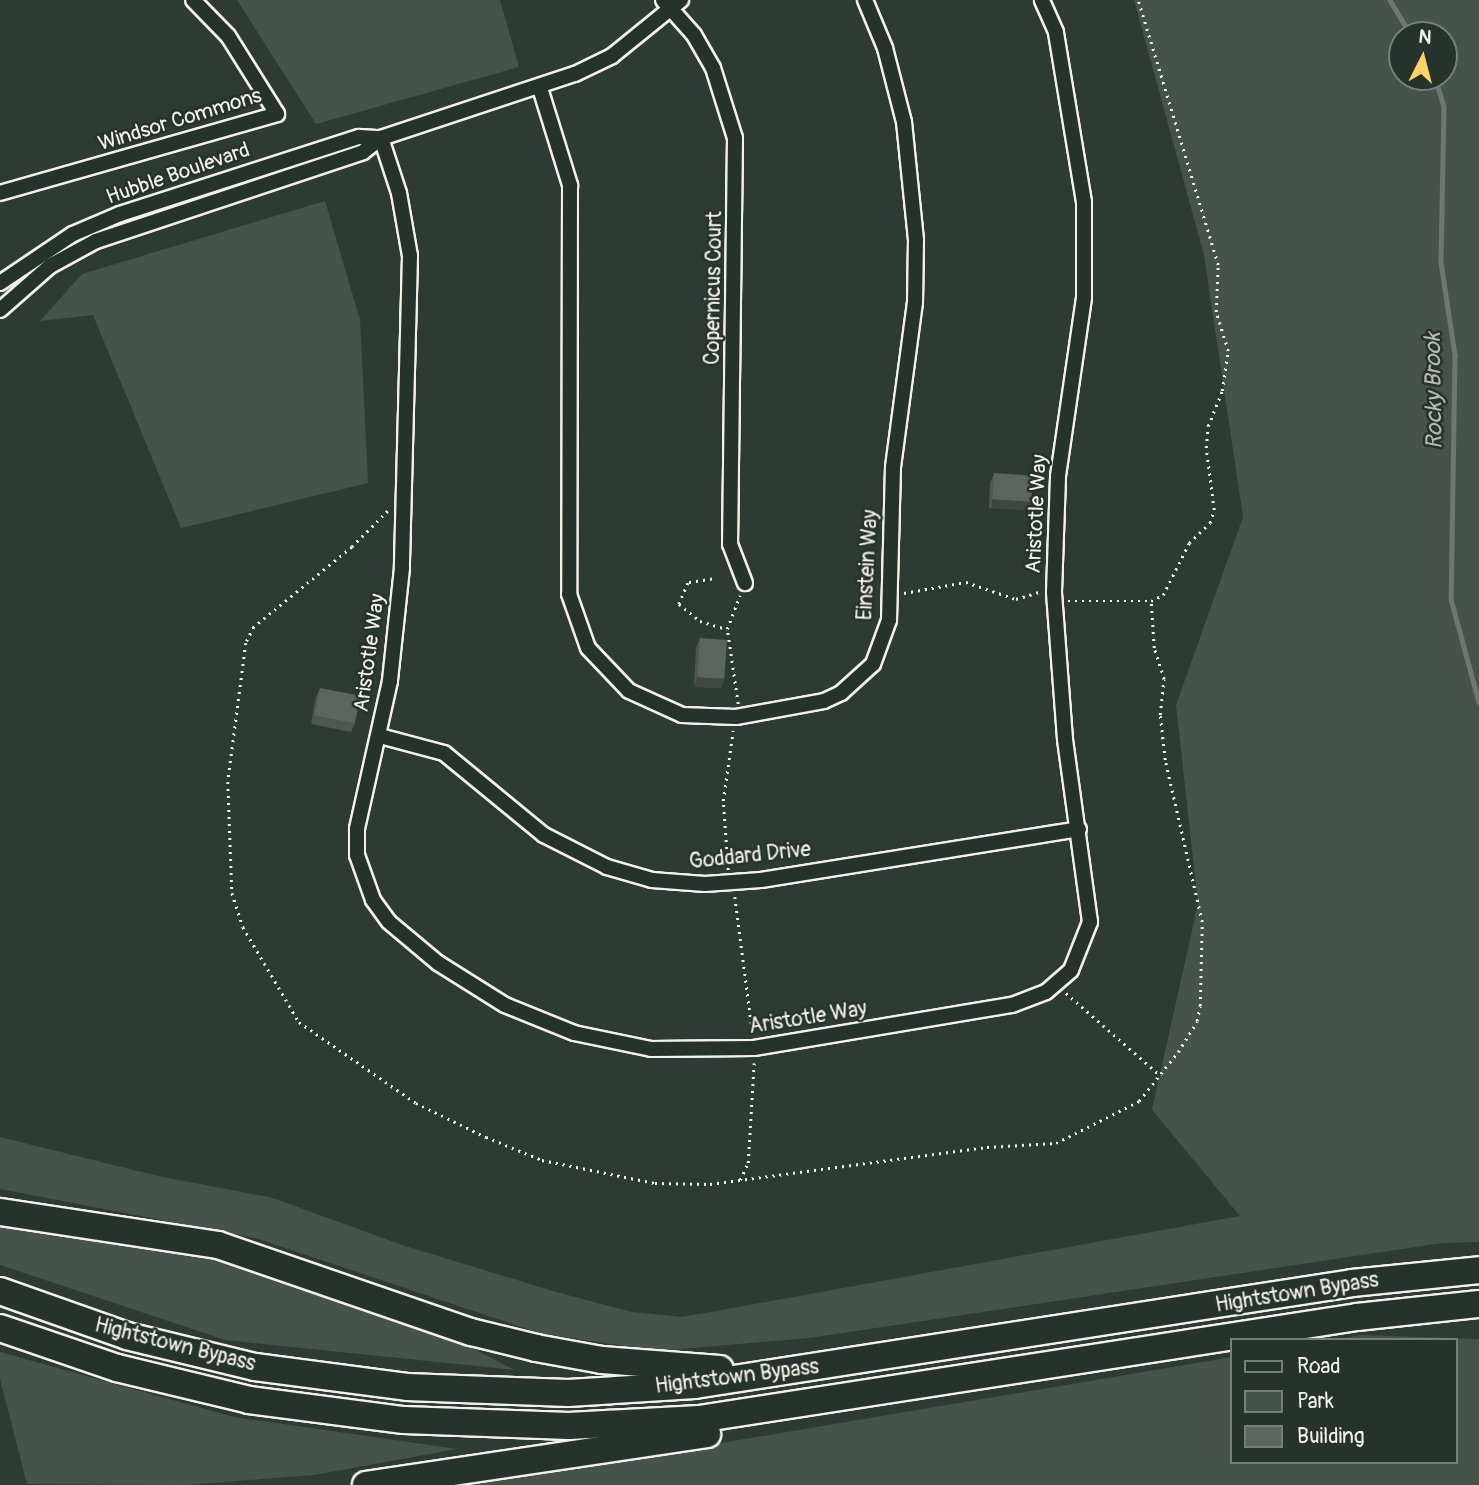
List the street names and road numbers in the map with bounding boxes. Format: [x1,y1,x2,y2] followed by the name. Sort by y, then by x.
[95,83,265,157] street label: Windsor Commons
[103,138,253,210] street label: Hubble Boulevard
[700,211,728,365] street label: Copernicus Court
[1021,454,1053,574] street label: Aristotle Way
[853,509,883,621] street label: Einstein Way
[349,592,391,714] street label: Aristotle Way
[688,837,812,875] street label: Goddard Drive
[747,996,869,1040] street label: Aristotle Way
[1214,1268,1380,1318] street label: Hightstown Bypass
[92,1313,258,1377] street label: Hightstown Bypass
[654,1354,820,1400] street label: Hightstown Bypass

